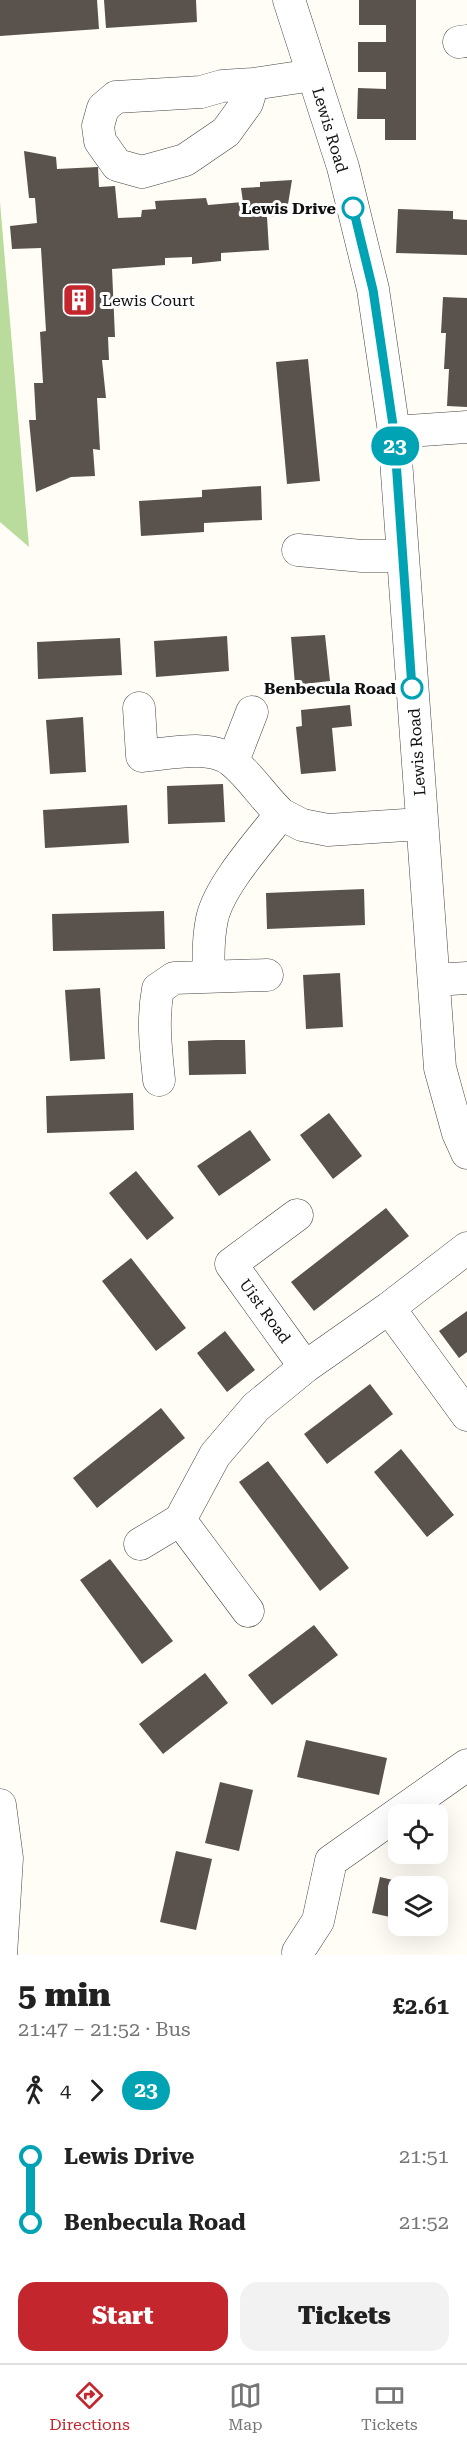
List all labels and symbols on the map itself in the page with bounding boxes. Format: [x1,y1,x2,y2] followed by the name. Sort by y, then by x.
[308,85,352,175] street label: Lewis Road
[342,197,364,219] marker: Lewis Drive
[241,199,336,218] place label: Lewis Drive
[61,282,97,318] building icon: Lewis Court
[102,291,195,310] place label: Lewis Court
[368,426,422,466] line badge: 23
[401,677,423,699] marker: Benbecula Road
[264,679,396,698] place label: Benbecula Road
[404,707,430,797] street label: Lewis Road
[235,1275,295,1347] street label: Uist Road

